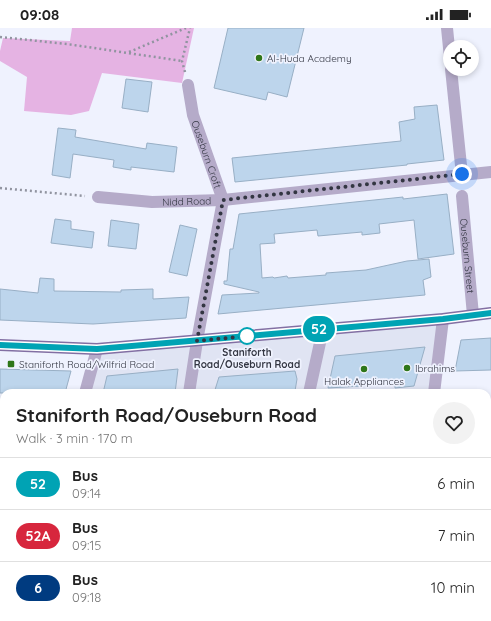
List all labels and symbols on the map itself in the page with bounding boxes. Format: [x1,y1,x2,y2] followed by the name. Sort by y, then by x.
[267,52,352,65] place label: Al-Huda Academy
[254,53,264,63] marker: Al-Huda Academy
[189,119,225,190] street label: Ouseburn Croft
[452,164,472,184] your location
[162,194,211,208] street label: Nidd Road
[458,218,478,294] street label: Ouseburn Street
[301,316,337,342] line badge: 52
[238,327,256,345] marker: Staniforth Road/Ouseburn Road
[194,346,300,371] place label: Staniforth Road/Ouseburn Road
[19,358,154,371] place label: Staniforth Road/Wilfrid Road
[6,359,16,369] marker: Staniforth Road/Wilfrid Road
[415,362,455,375] place label: Ibrahims
[402,363,412,373] marker: Ibrahims
[359,364,369,374] marker: Halak Appliances
[324,375,404,388] place label: Halak Appliances

